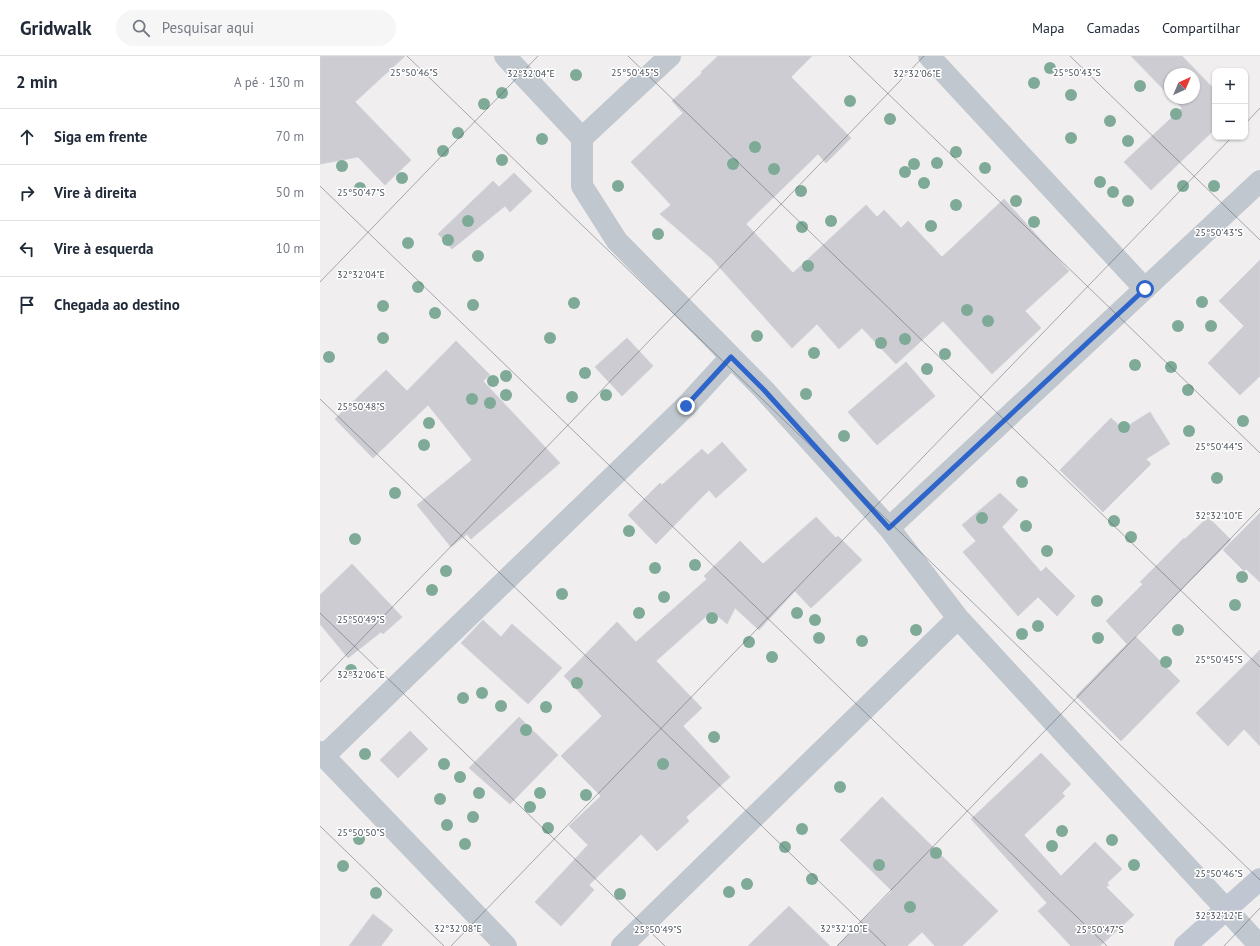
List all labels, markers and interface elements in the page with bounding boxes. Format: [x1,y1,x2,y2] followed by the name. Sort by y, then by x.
[116,10,396,46] search box
[20,16,92,40] text: Gridwalk
[130,17,152,39] icon: search
[162,18,254,37] text: Pesquisar aqui
[1032,19,1065,37] text: Mapa
[1087,19,1140,37] text: Camadas
[1162,19,1240,37] text: Compartilhar
[390,66,438,79] text: 25°50'46"S
[611,66,659,79] text: 25°50'45"S
[1053,66,1101,79] text: 25°50'43"S
[507,67,555,80] text: 32°32'04"E
[893,67,941,80] text: 32°32'06"E
[1164,68,1200,104] north arrow
[1212,68,1248,140] map controls
[1212,68,1248,104] button: +
[16,71,57,93] text: 2 min
[234,74,304,91] text: A pé · 130 m
[1212,104,1248,140] button: −
[16,126,38,148] icon: ahead
[54,127,147,146] text: Siga em frente
[276,128,304,145] text: 70 m
[16,182,38,204] icon: right
[54,183,137,202] text: Vire à direita
[276,184,304,201] text: 50 m
[337,186,385,199] text: 25°50'47"S
[1195,226,1243,239] text: 25°50'43"S
[16,238,38,260] icon: left
[54,239,153,258] text: Vire à esquerda
[276,240,304,257] text: 10 m
[337,268,385,281] text: 32°32'04"E
[1136,280,1154,298] route start
[16,294,38,316] icon: arrive
[54,295,180,314] text: Chegada ao destino
[677,397,695,415] route end
[337,400,385,413] text: 25°50'48"S
[1195,440,1243,453] text: 25°50'44"S
[1195,509,1243,522] text: 32°32'10"E
[337,613,385,626] text: 25°50'49"S
[1195,653,1243,666] text: 25°50'45"S
[337,668,385,681] text: 32°32'06"E
[337,826,385,839] text: 25°50'50"S
[1195,867,1243,880] text: 25°50'46"S
[1195,909,1243,922] text: 32°32'12"E
[434,922,482,935] text: 32°32'08"E
[820,922,868,935] text: 32°32'10"E
[634,923,682,936] text: 25°50'49"S
[1076,923,1124,936] text: 25°50'47"S

